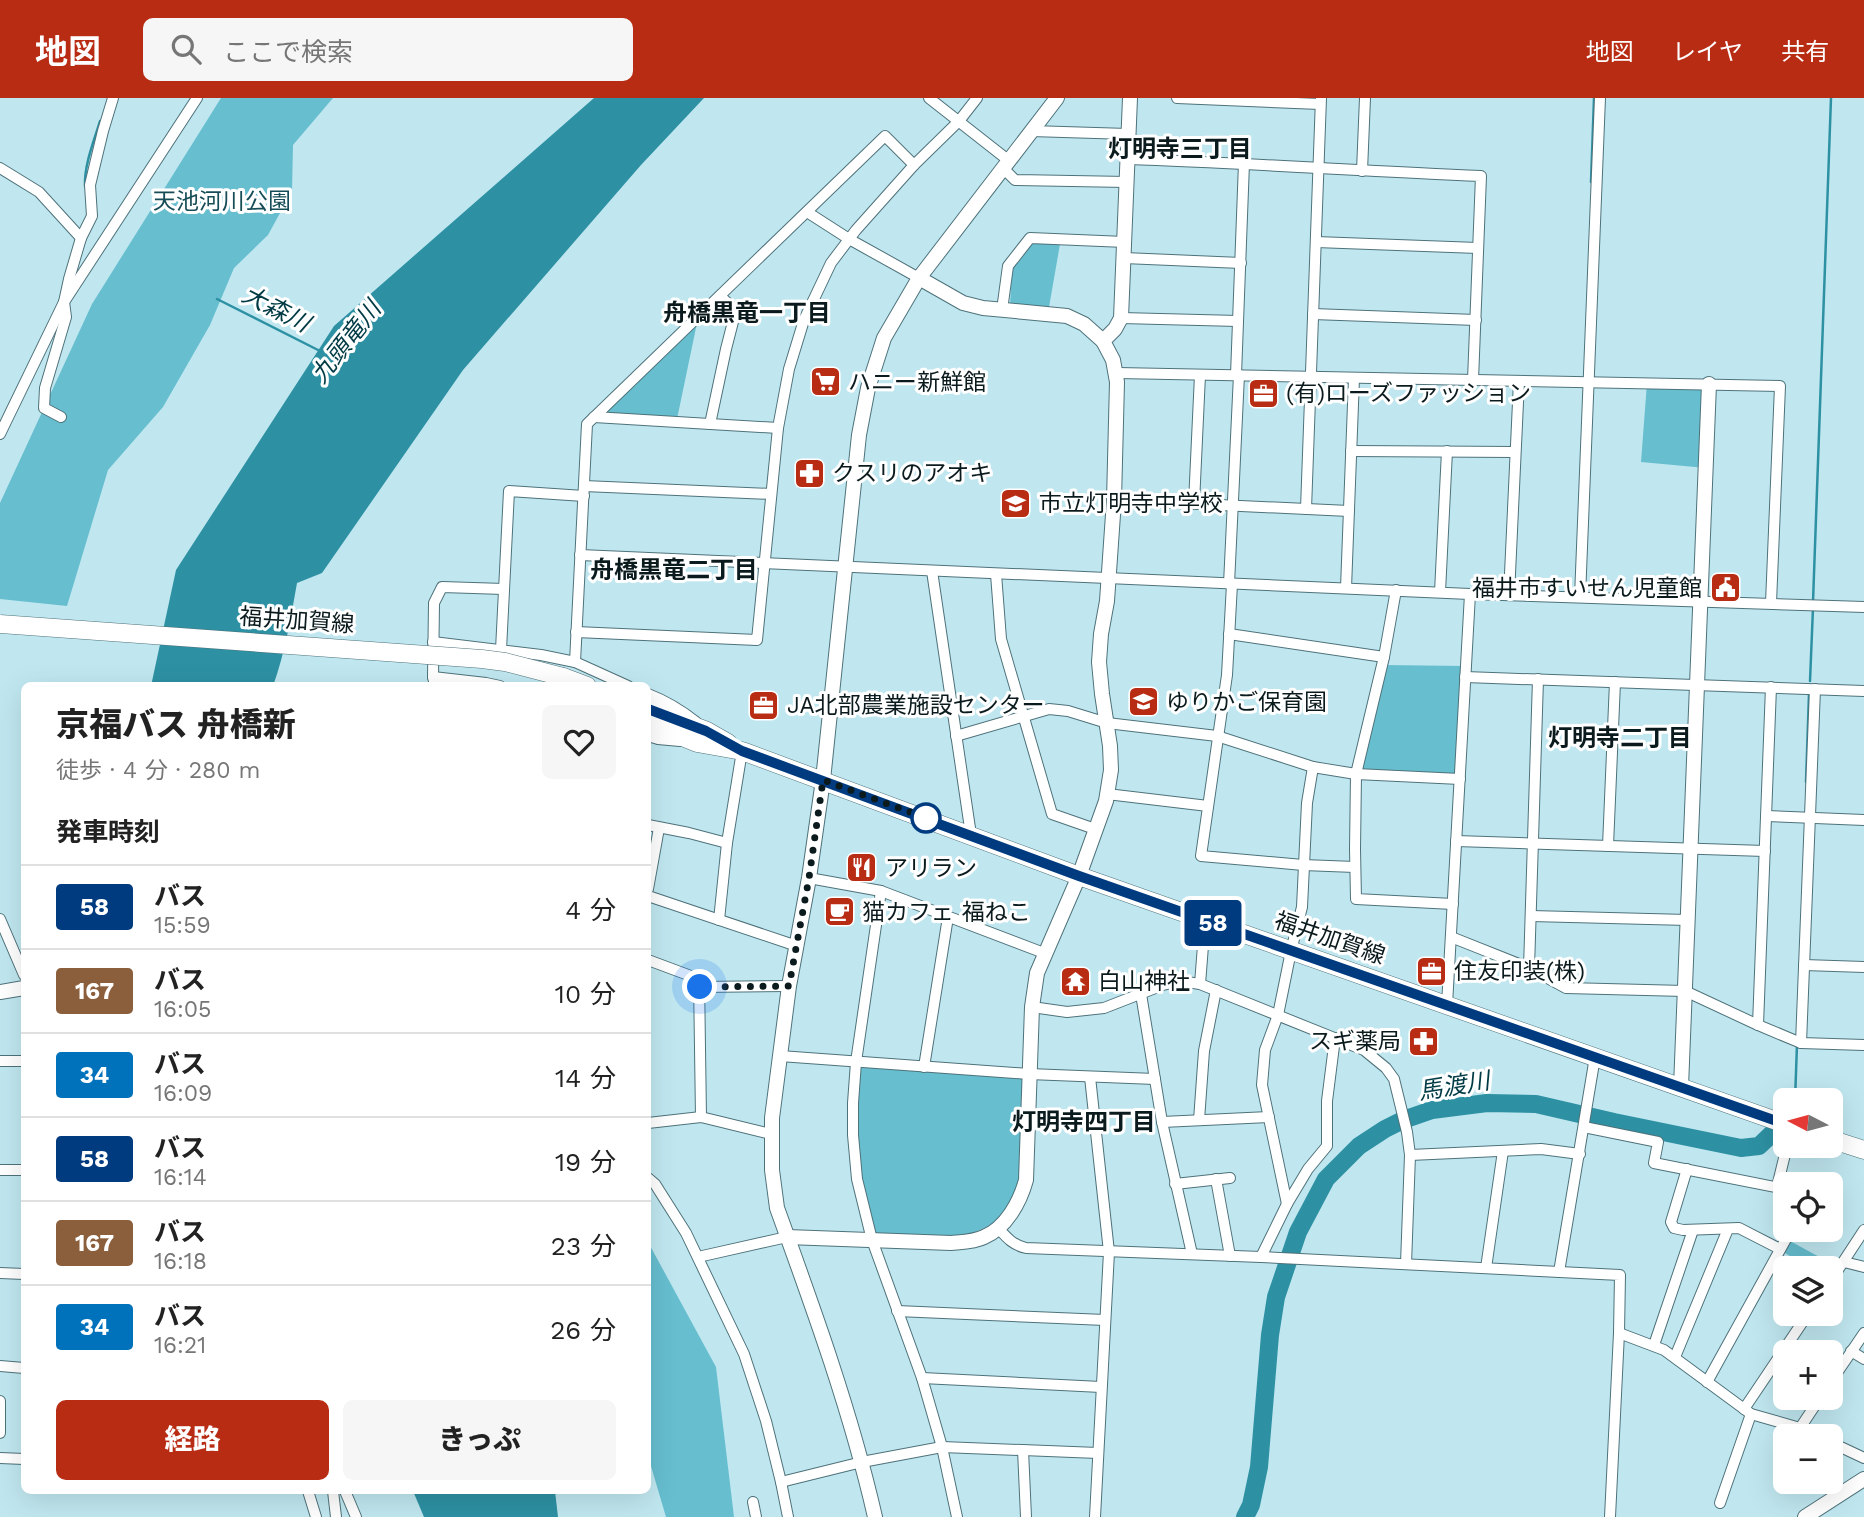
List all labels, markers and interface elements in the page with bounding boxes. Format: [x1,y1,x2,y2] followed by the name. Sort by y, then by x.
[143,18,633,81] search box
[167,30,205,68] icon: search
[35,32,101,71] text: 地図
[223,37,353,67] text: ここで検索
[1586,38,1634,66] text: 地図
[1672,38,1743,66] text: レイヤ
[1781,38,1829,66] text: 共有
[1108,135,1252,163] district label: 灯明寺三丁目
[153,188,291,215] park label: 天池河川公園
[238,280,317,339] water label: 大森川
[305,293,388,388] water label: 九頭竜川
[663,299,831,327] district label: 舟橋黒竜一丁目
[808,365,842,399] supermarket icon: ハニー新鮮館
[848,369,986,396] place label: ハニー新鮮館
[1246,376,1280,410] office icon: (有)ローズファッション
[1286,380,1531,407] place label: (有)ローズファッション
[792,456,826,490] pharmacy icon: クスリのアオキ
[832,460,992,487] place label: クスリのアオキ
[999,486,1033,520] school or university icon: 市立灯明寺中学校
[1039,490,1223,517] place label: 市立灯明寺中学校
[590,556,758,584] district label: 舟橋黒竜二丁目
[1708,571,1742,605] public building icon: 福井市すいせん児童館
[1472,575,1702,602] place label: 福井市すいせん児童館
[239,603,355,638] street label: 福井加賀線
[1126,685,1160,719] school or university icon: ゆりかご保育園
[747,688,781,722] office icon: JA北部農業施設センター
[1166,689,1327,716] place label: ゆりかご保育園
[787,692,1045,719] place label: JA北部農業施設センター
[56,705,296,744] text: 京福バス 舟橋新
[542,705,616,779] button: heart
[1548,724,1692,752] district label: 灯明寺二丁目
[56,757,260,784] text: 徒歩 · 4 分 · 280 m
[911,803,941,833] unlabelled marker
[56,817,160,847] text: 発車時刻
[845,851,879,885] restaurant icon: アリラン
[885,855,977,882] place label: アリラン
[154,881,206,911] text: バス
[80,893,109,921] text: 58
[565,895,616,925] text: 4 分
[822,895,856,929] cafe icon: 猫カフェ 福ねこ
[862,899,1031,926] place label: 猫カフェ 福ねこ
[1182,900,1244,946] line badge: 58
[1271,907,1389,970] street label: 福井加賀線
[1198,909,1228,937] text: 58
[154,912,211,939] text: 15:59
[1414,954,1448,988] office icon: 住友印装(株)
[1454,958,1585,985] place label: 住友印装(株)
[1058,964,1092,998] temple icon: 白山神社
[154,965,206,995] text: バス
[1098,968,1190,995] place label: 白山神社
[682,969,717,1004] your location
[75,977,114,1005] text: 167
[555,979,616,1009] text: 10 分
[154,996,211,1023] text: 16:05
[1407,1024,1441,1058] pharmacy icon: スギ薬局
[1309,1028,1401,1055] place label: スギ薬局
[154,1049,206,1079] text: バス
[80,1061,109,1089] text: 34
[555,1063,616,1093] text: 14 分
[1416,1066,1495,1105] water label: 馬渡川
[154,1080,212,1107] text: 16:09
[1773,1088,1843,1158] north arrow
[1773,1088,1843,1494] map controls
[1012,1108,1156,1136] district label: 灯明寺四丁目
[154,1133,206,1163] text: バス
[80,1145,109,1173] text: 58
[555,1147,616,1177] text: 19 分
[154,1164,207,1191] text: 16:14
[1773,1172,1843,1242] button: locate
[154,1217,206,1247] text: バス
[75,1229,114,1257] text: 167
[551,1231,616,1261] text: 23 分
[154,1248,207,1275] text: 16:18
[1773,1256,1843,1326] button: layers
[154,1301,206,1331] text: バス
[80,1313,109,1341] text: 34
[550,1315,616,1345] text: 26 分
[154,1332,206,1359] text: 16:21
[1773,1340,1843,1410] button: +
[56,1400,329,1480] button: 経路
[343,1400,616,1480] button: きっぷ
[1773,1424,1843,1494] button: −

